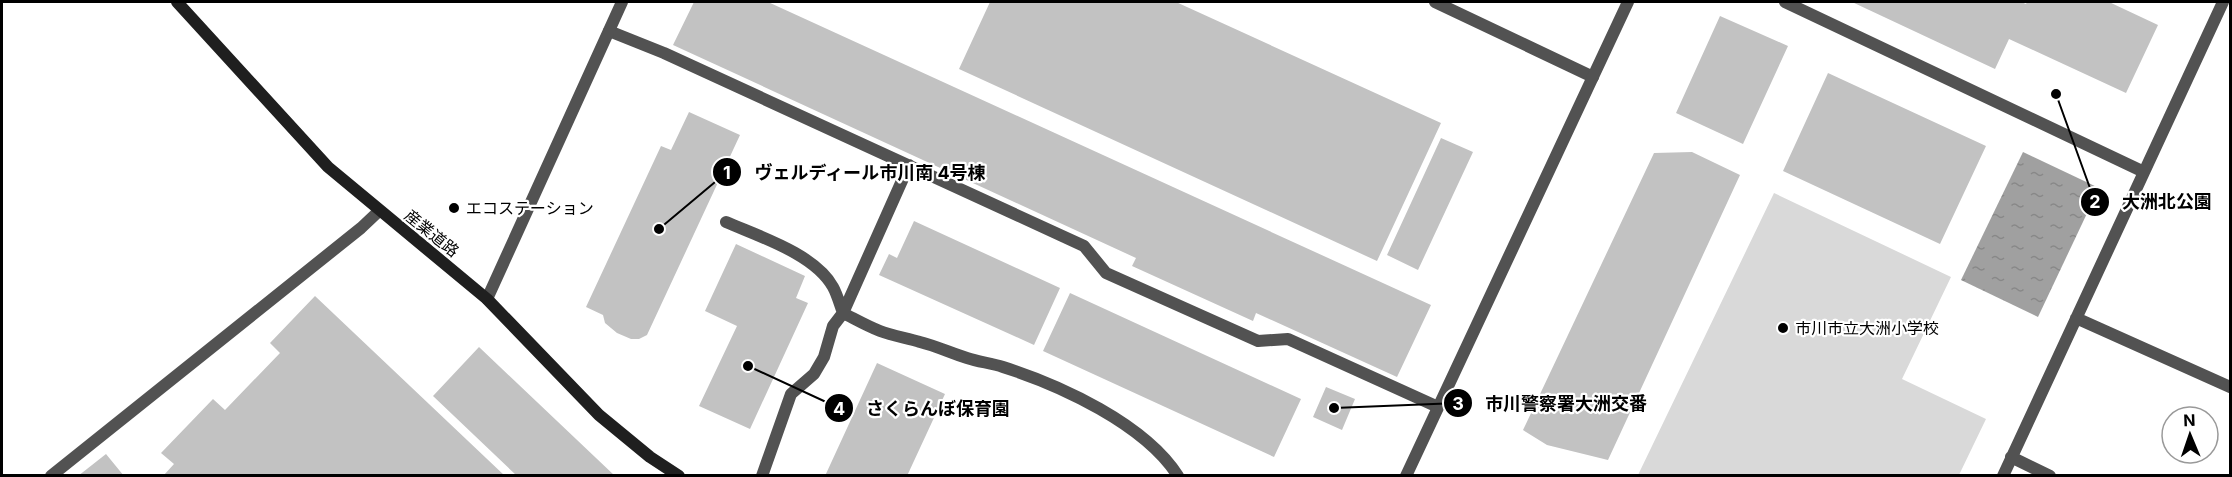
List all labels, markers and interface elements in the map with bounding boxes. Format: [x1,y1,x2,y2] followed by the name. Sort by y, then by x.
[712,154,998,190] callout: ヴェルディール市川南 4号棟
[723,162,731,183] text: 1
[754,162,986,183] text: ヴェルディール市川南 4号棟
[2080,184,2224,220] callout: 大洲北公園
[2089,191,2101,212] text: 2
[2122,191,2212,212] text: 大洲北公園
[466,198,594,218] place label: エコステーション
[447,201,461,215] marker: エコステーション
[401,205,463,261] street label: 産業道路
[1795,318,1939,338] place label: 市川市立大洲小学校
[1776,321,1790,335] marker: 市川市立大洲小学校
[1443,385,1659,421] callout: 市川警察署大洲交番
[824,390,1022,426] callout: さくらんぼ保育園
[1452,393,1464,414] text: 3
[1485,393,1647,414] text: 市川警察署大洲交番
[833,398,845,419] text: 4
[866,398,1010,419] text: さくらんぼ保育園
[2160,405,2220,465] north arrow
[2183,410,2196,430] text: N

